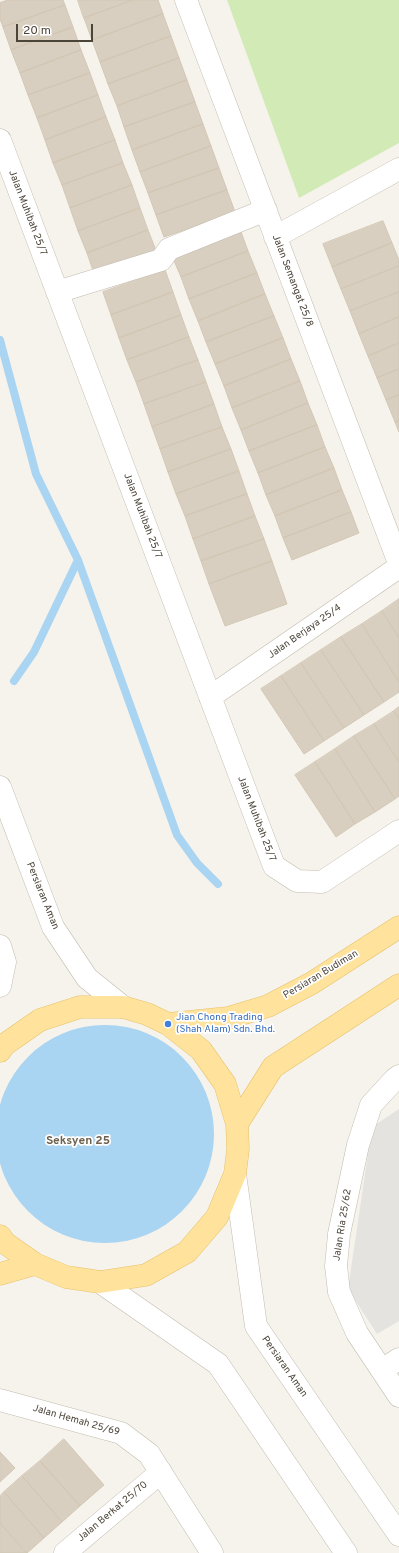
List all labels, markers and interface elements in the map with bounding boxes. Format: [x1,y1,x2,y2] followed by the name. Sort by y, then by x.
[18,16,95,42] scale bar
[23,23,51,39] text: 20 m
[5,169,49,257] street label: Jalan Muhibah 25/7
[269,233,315,329] street label: Jalan Semangat 25/8
[120,472,164,560] street label: Jalan Muhibah 25/7
[266,602,344,662] street label: Jalan Berjaya 25/4
[234,775,278,863] street label: Jalan Muhibah 25/7
[23,861,61,931] street label: Persiaran Aman
[281,948,361,1002] street label: Persiaran Budiman
[176,1012,275,1036] place label: Jian Chong Trading (Shah Alam) Sdn. Bhd.
[163,1019,173,1029] marker: Jian Chong Trading (Shah Alam) Sdn. Bhd.
[46,1135,110,1149] district label: Seksyen 25
[331,1188,355,1262] street label: Jalan Ria 25/62
[259,1334,309,1400] street label: Persiaran Aman
[31,1403,121,1439] street label: Jalan Hemah 25/69
[76,1479,150,1545] street label: Jalan Berkat 25/70

